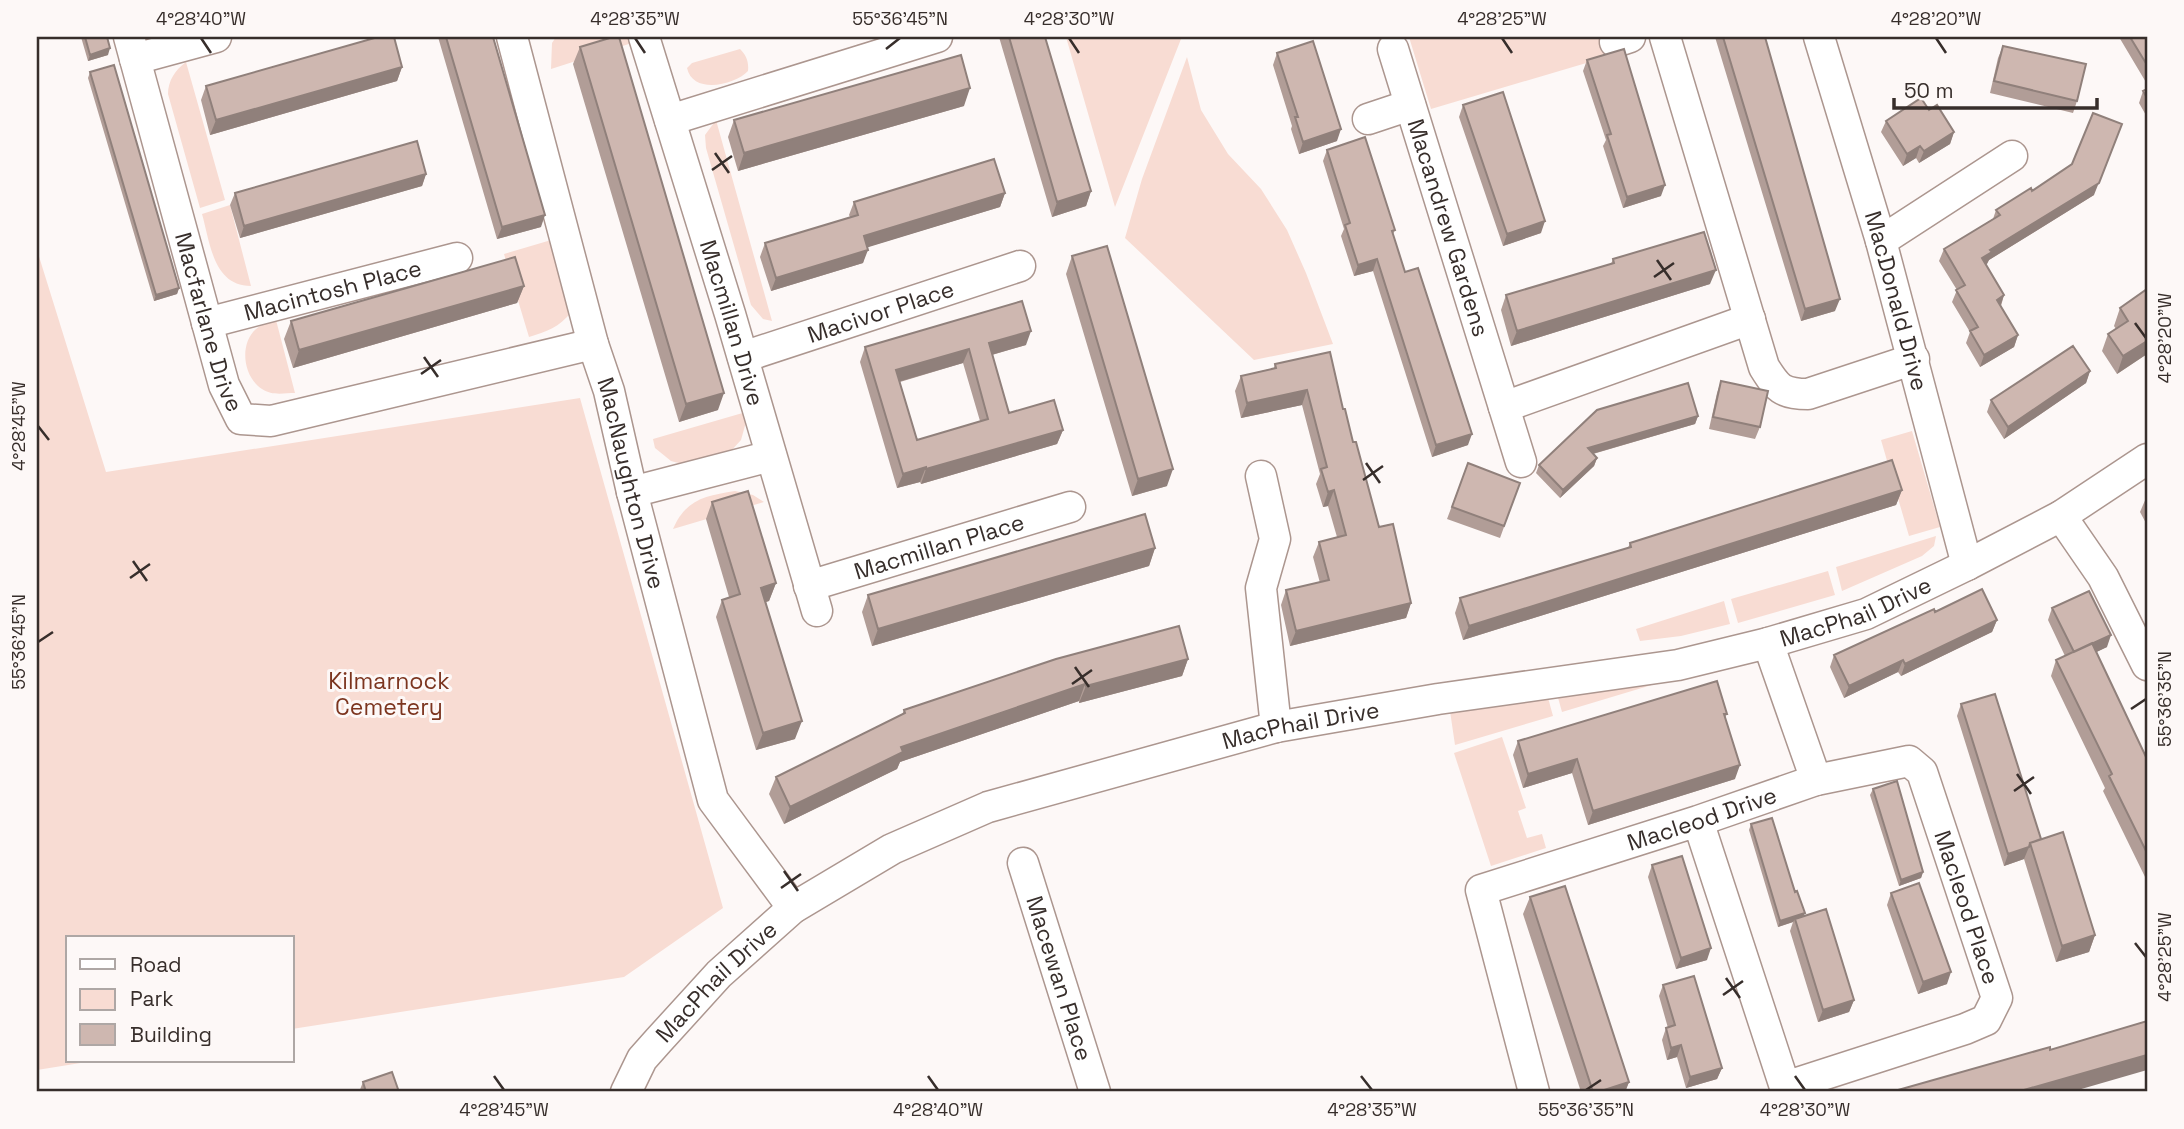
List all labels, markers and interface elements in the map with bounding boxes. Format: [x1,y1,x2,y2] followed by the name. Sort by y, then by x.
[156,7,246,30] text: 4°28'40"W
[590,7,680,30] text: 4°28'35"W
[852,7,948,30] text: 55°36'45"N
[1024,7,1114,30] text: 4°28'30"W
[1457,7,1547,30] text: 4°28'25"W
[1891,7,1981,30] text: 4°28'20"W
[1894,66,2096,110] scale bar
[1904,77,1954,104] text: 50 m
[1401,115,1496,340] street label: Macandrew Gardens
[1858,207,1935,394] street label: MacDonald Drive
[168,229,250,417] street label: Macfarlane Drive
[693,236,771,409] street label: Macmillan Drive
[241,253,425,328] street label: Macintosh Place
[804,274,958,350] street label: Macivor Place
[2153,293,2176,383] text: 4°28'20"W
[590,373,672,592] street label: MacNaughton Drive
[7,381,30,471] text: 4°28'45"W
[850,507,1028,587] street label: Macmillan Place
[1776,570,1936,654] street label: MacPhail Drive
[7,594,30,690] text: 55°36'45"N
[2153,651,2176,747] text: 55°36'35"N
[328,666,450,722] park label: Kilmarnock Cemetery
[1219,694,1382,756] street label: MacPhail Drive
[1623,780,1781,858] street label: Macleod Drive
[1927,826,2006,988] street label: Macleod Place
[1019,892,1099,1065] street label: Macewan Place
[2153,912,2176,1002] text: 4°28'25"W
[649,914,783,1049] street label: MacPhail Drive
[66,936,294,1062] legend
[130,951,182,978] text: Road
[130,985,174,1012] text: Park
[130,1021,212,1048] text: Building
[459,1098,549,1121] text: 4°28'45"W
[893,1098,983,1121] text: 4°28'40"W
[1327,1098,1417,1121] text: 4°28'35"W
[1538,1098,1634,1121] text: 55°36'35"N
[1760,1098,1850,1121] text: 4°28'30"W

